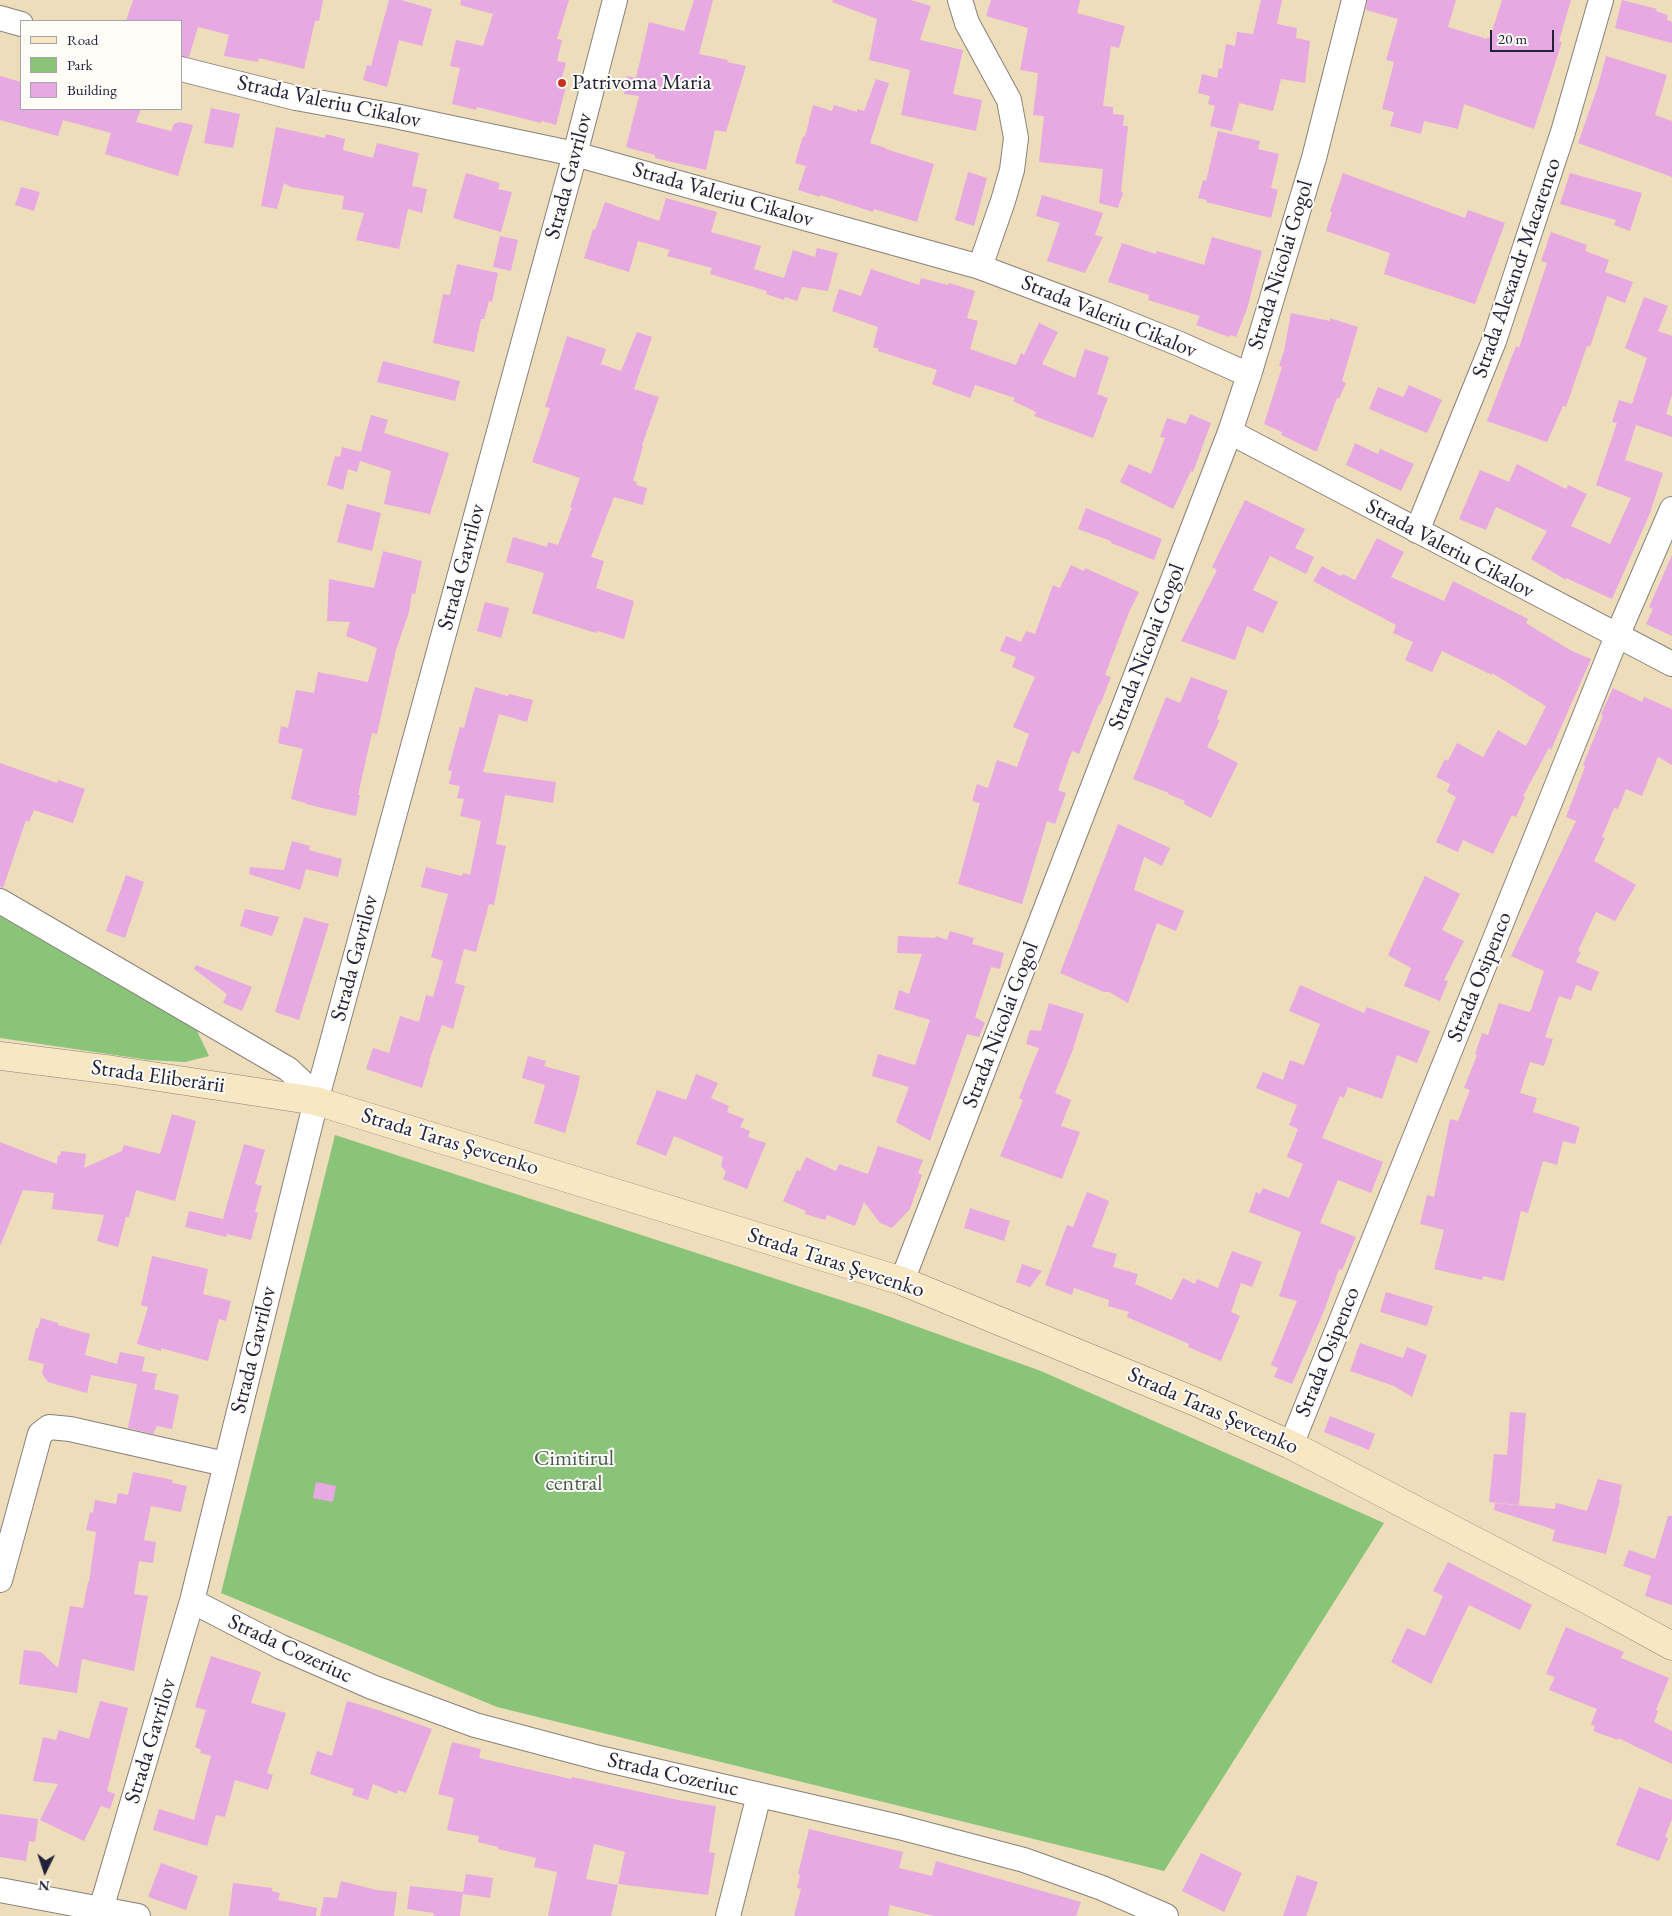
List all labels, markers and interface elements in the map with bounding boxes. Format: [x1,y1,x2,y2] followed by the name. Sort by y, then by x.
[20,20,182,110] legend
[1492,20,1556,52] scale bar
[1498,29,1527,48] text: 20 m
[67,30,98,49] text: Road
[67,55,93,74] text: Park
[235,70,423,134] street label: Strada Valeriu Cikalov
[572,70,711,96] place label: Patrivoma Maria
[556,77,568,89] marker: Patrivoma Maria
[67,80,117,99] text: Building
[539,110,599,242] street label: Strada Gavrilov
[1467,154,1567,382] street label: Strada Alexandr Macarenco
[629,157,817,233] street label: Strada Valeriu Cikalov
[1243,177,1319,353] street label: Strada Nicolai Gogol
[1017,270,1201,364] street label: Strada Valeriu Cikalov
[1361,493,1539,605] street label: Strada Valeriu Cikalov
[432,501,492,633] street label: Strada Gavrilov
[1103,560,1191,734] street label: Strada Nicolai Gogol
[325,892,385,1024] street label: Strada Gavrilov
[1442,908,1518,1046] street label: Strada Osipenco
[957,938,1045,1112] street label: Strada Nicolai Gogol
[89,1055,227,1099] street label: Strada Eliberării
[358,1102,542,1182] street label: Strada Taras Șevcenko
[744,1222,928,1304] street label: Strada Taras Șevcenko
[1290,1283,1366,1421] street label: Strada Osipenco
[225,1284,283,1416] street label: Strada Gavrilov
[1123,1361,1303,1461] street label: Strada Taras Șevcenko
[534,1446,614,1498] park label: Cimitirul central
[224,1609,356,1689] street label: Strada Cozeriuc
[119,1675,183,1807] street label: Strada Gavrilov
[605,1747,741,1803] street label: Strada Cozeriuc
[20,1846,70,1896] north arrow
[38,1877,50,1895] text: N

